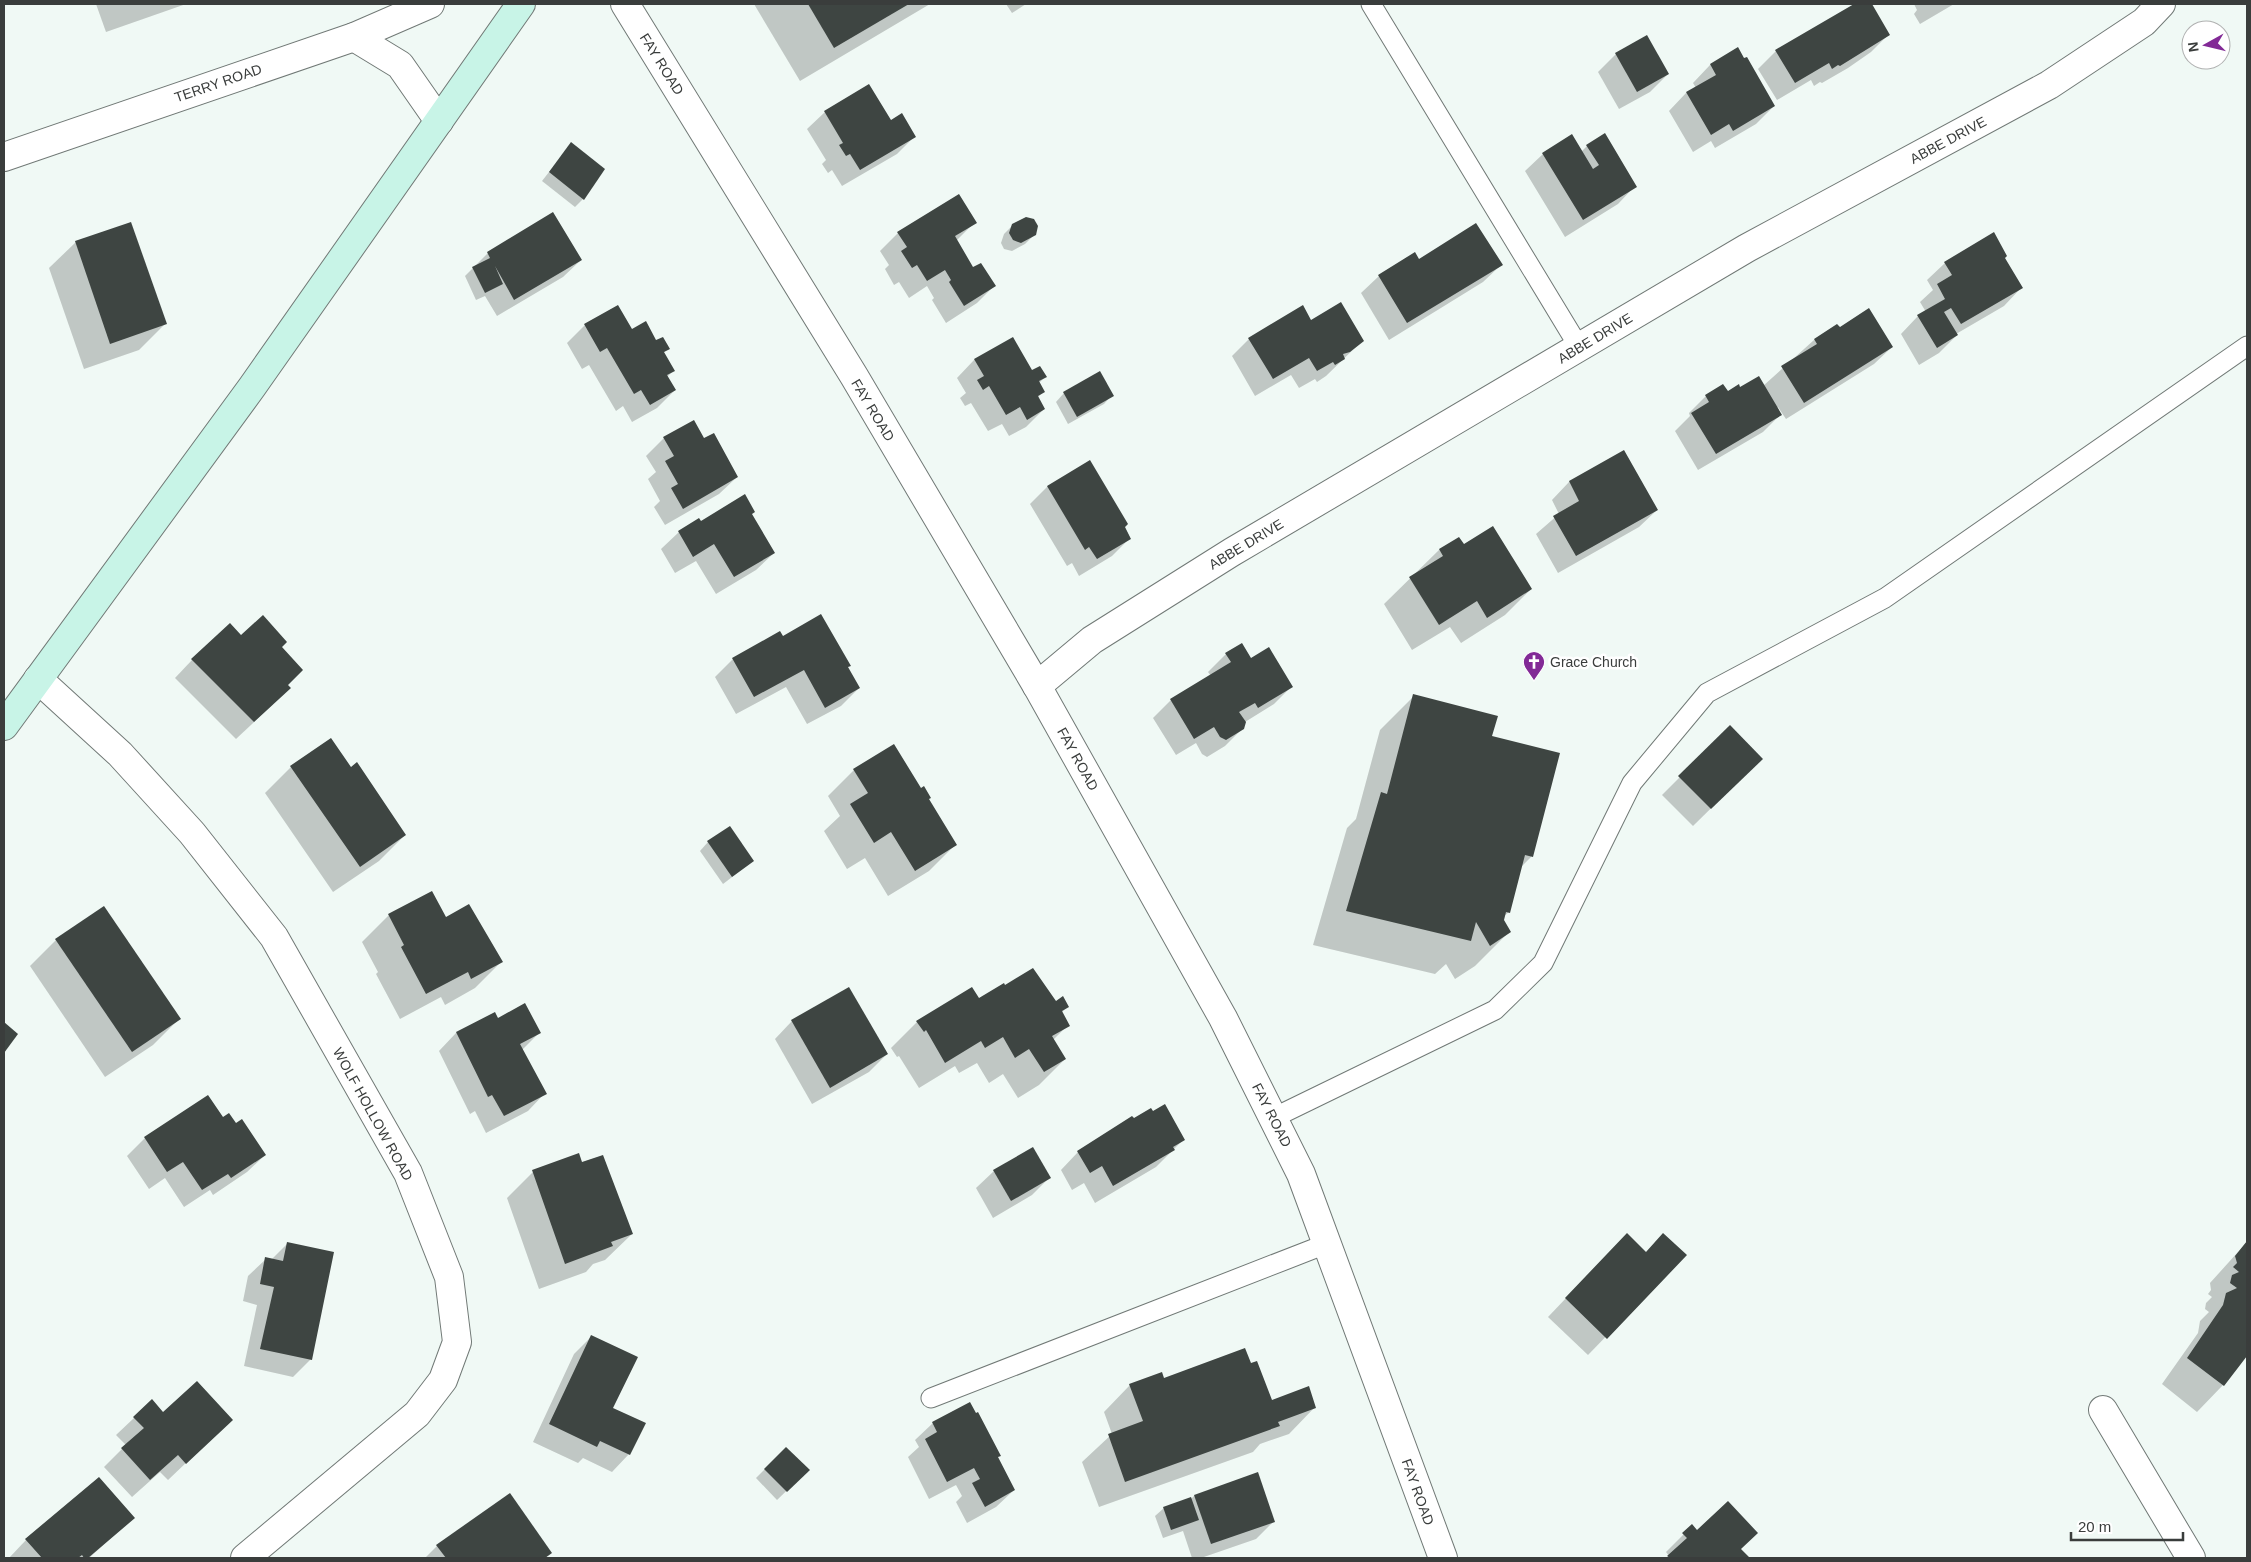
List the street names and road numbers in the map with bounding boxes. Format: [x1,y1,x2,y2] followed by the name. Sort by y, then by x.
[637,30,687,98] street label: FAY ROAD
[172,61,264,105] street label: TERRY ROAD
[1907,113,1989,167] street label: ABBE DRIVE
[1555,310,1635,366] street label: ABBE DRIVE
[848,376,898,444] street label: FAY ROAD
[1206,516,1286,572] street label: ABBE DRIVE
[1054,725,1102,793] street label: FAY ROAD
[330,1045,416,1183] street label: WOLF HOLLOW ROAD
[1249,1080,1295,1150] street label: FAY ROAD
[1399,1457,1437,1527] street label: FAY ROAD

